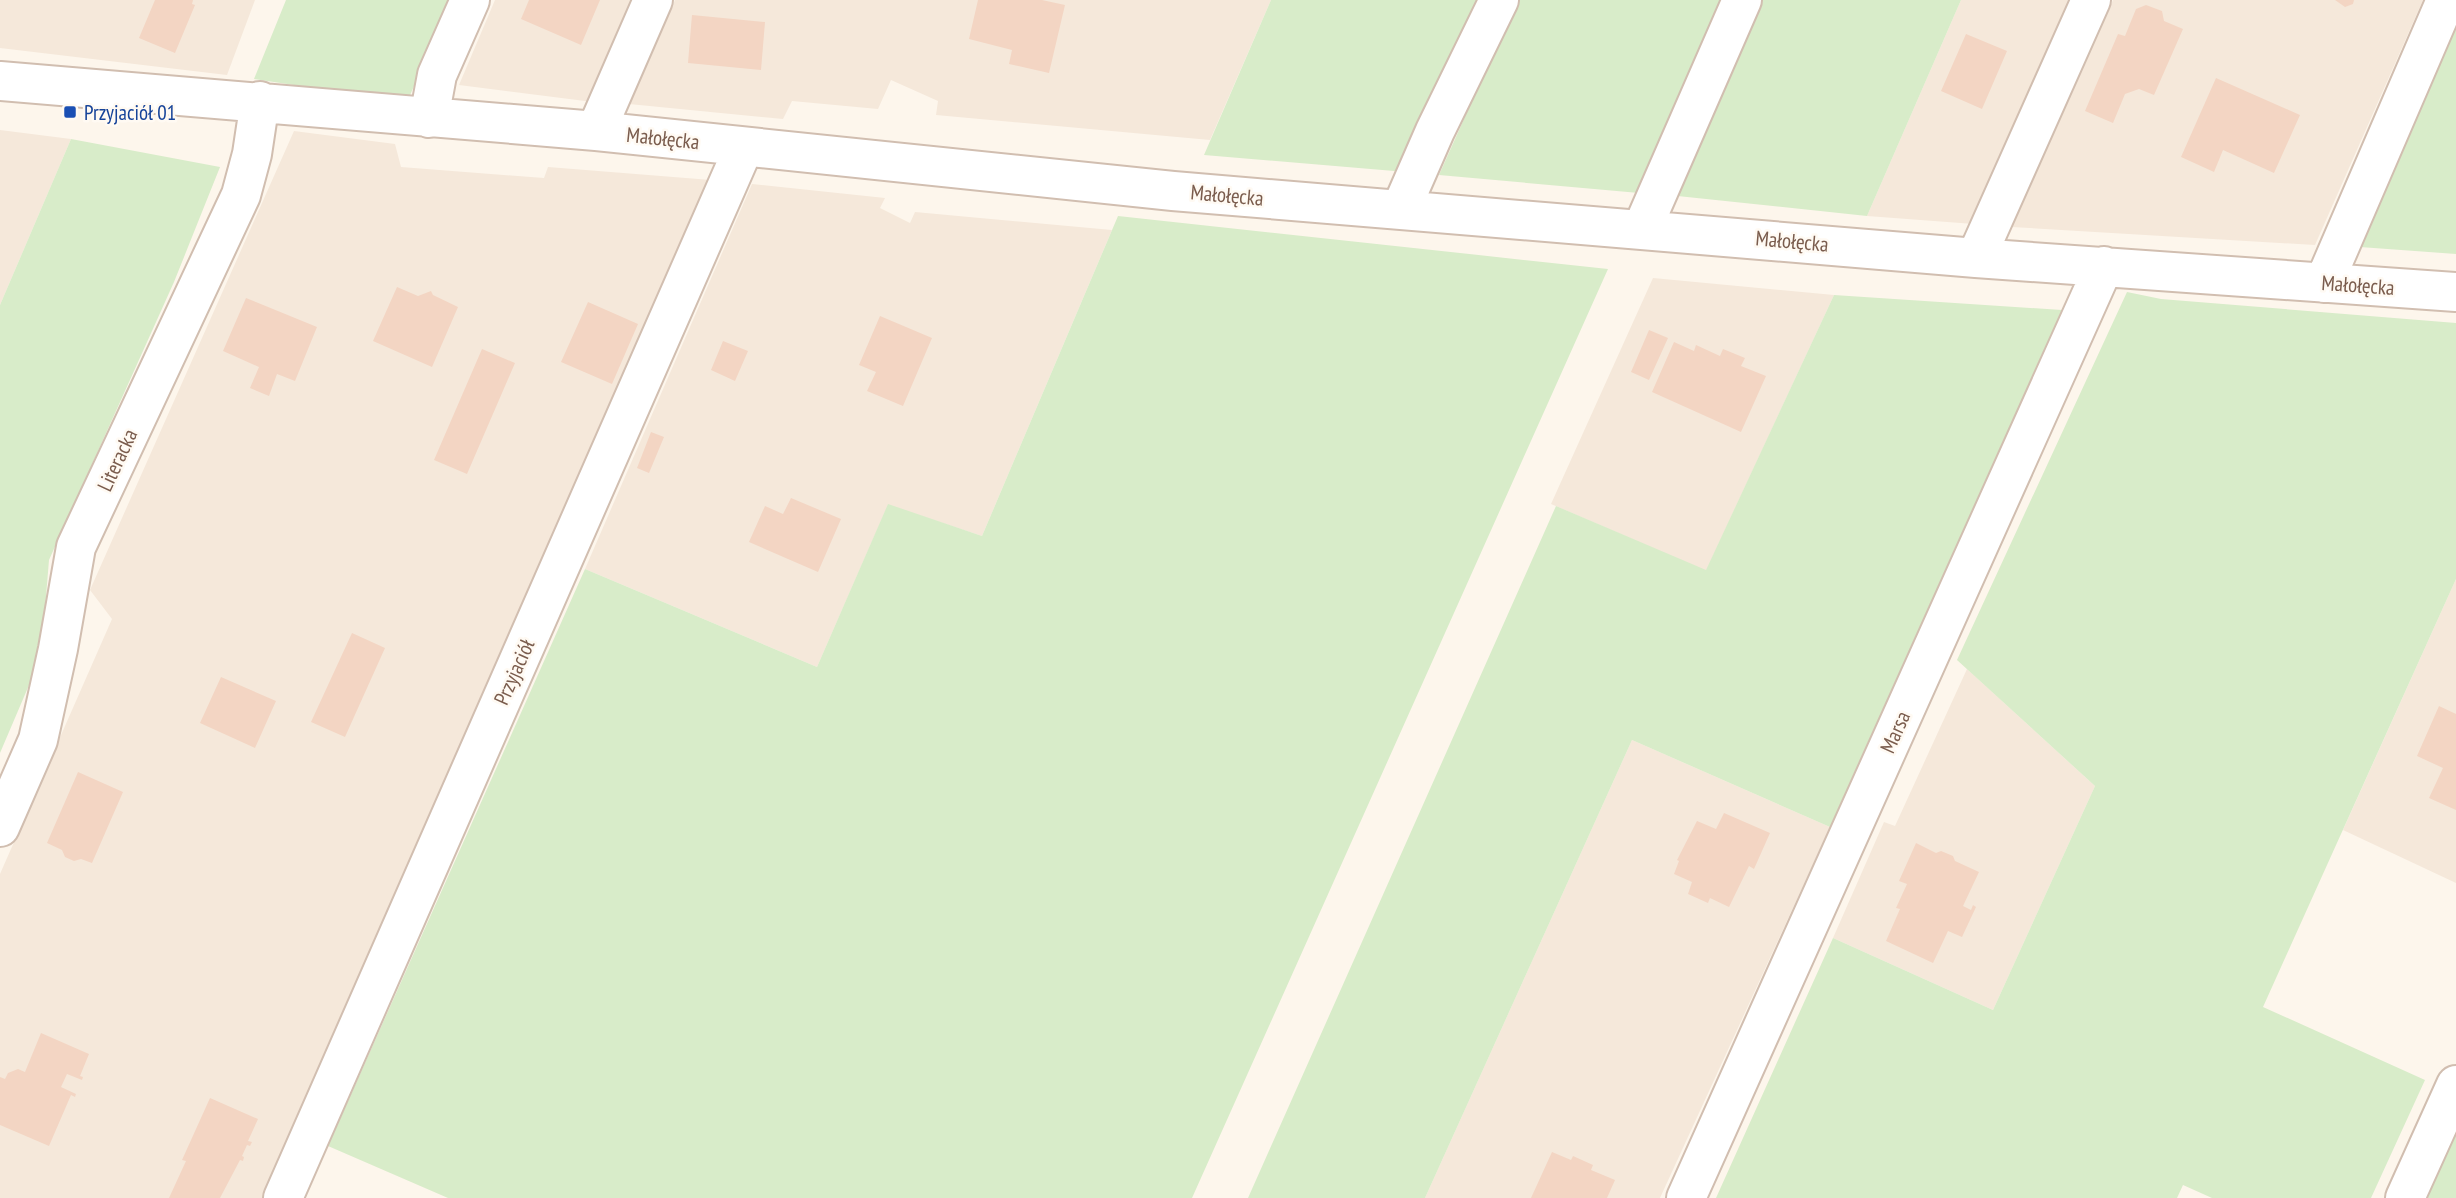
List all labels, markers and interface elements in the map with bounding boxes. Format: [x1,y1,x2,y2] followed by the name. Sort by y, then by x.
[84,99,176,126] place label: Przyjaciół 01
[62,104,78,120] marker: Przyjaciół 01
[625,121,701,155] street label: Małołęcka
[1189,178,1265,212] street label: Małołęcka
[1754,224,1830,258] street label: Małołęcka
[2321,269,2395,301] street label: Małołęcka
[91,425,143,495] street label: Literacka
[488,635,540,709] street label: Przyjaciół
[1874,707,1916,757] street label: Marsa

